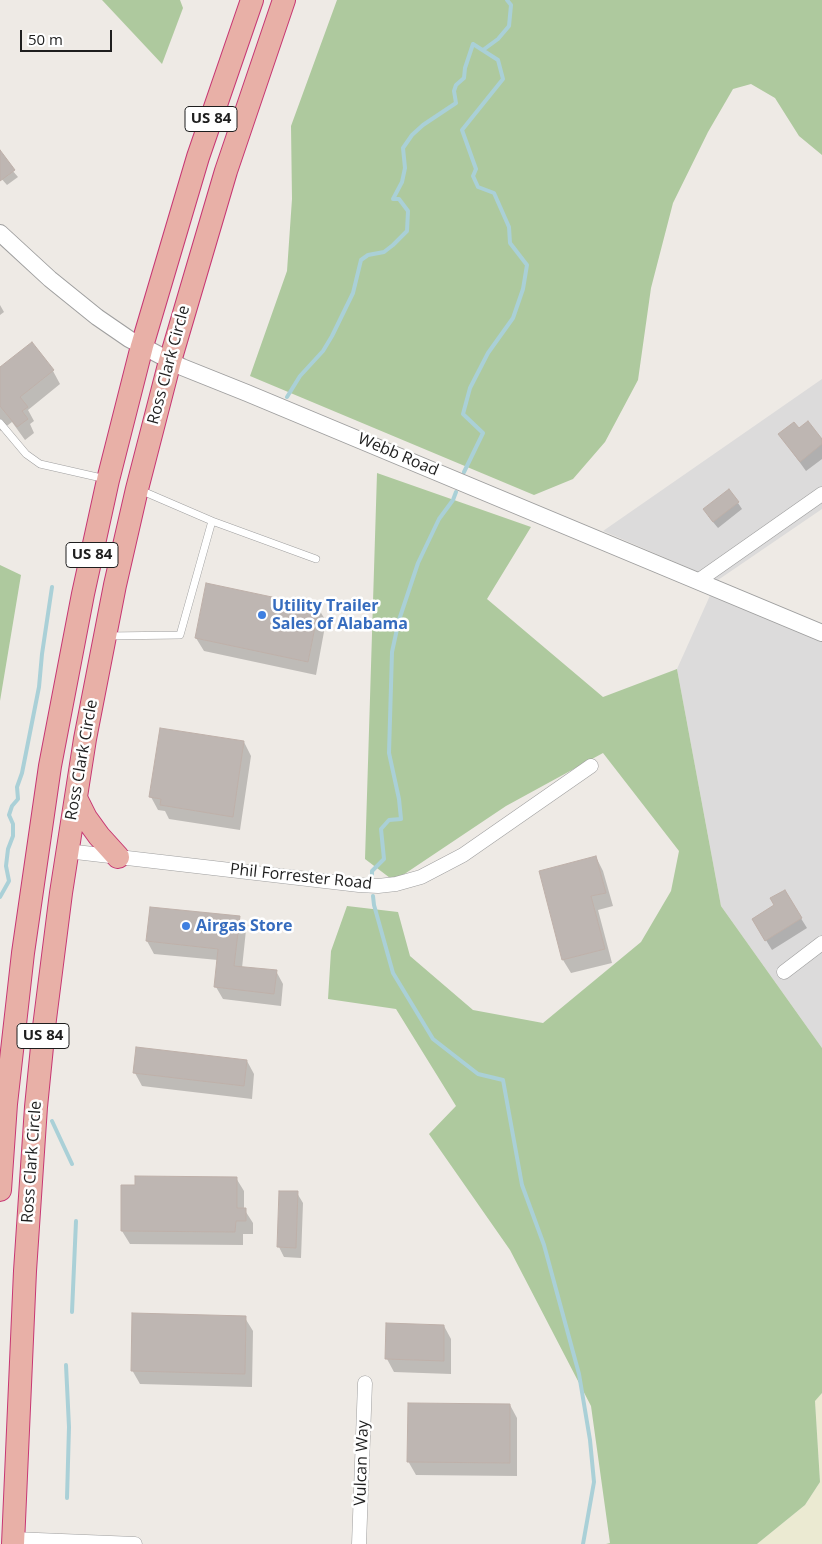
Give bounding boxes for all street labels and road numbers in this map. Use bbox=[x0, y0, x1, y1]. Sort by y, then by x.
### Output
road number: US 84 bbox=[185, 106, 237, 132]
street label: Ross Clark Circle bbox=[144, 303, 194, 427]
street label: Webb Road bbox=[355, 429, 441, 481]
road number: US 84 bbox=[66, 542, 118, 568]
street label: Ross Clark Circle bbox=[62, 698, 102, 822]
street label: Phil Forrester Road bbox=[229, 860, 373, 894]
road number: US 84 bbox=[17, 1024, 69, 1048]
street label: Ross Clark Circle bbox=[18, 1100, 46, 1224]
street label: Vulcan Way bbox=[351, 1420, 373, 1506]

